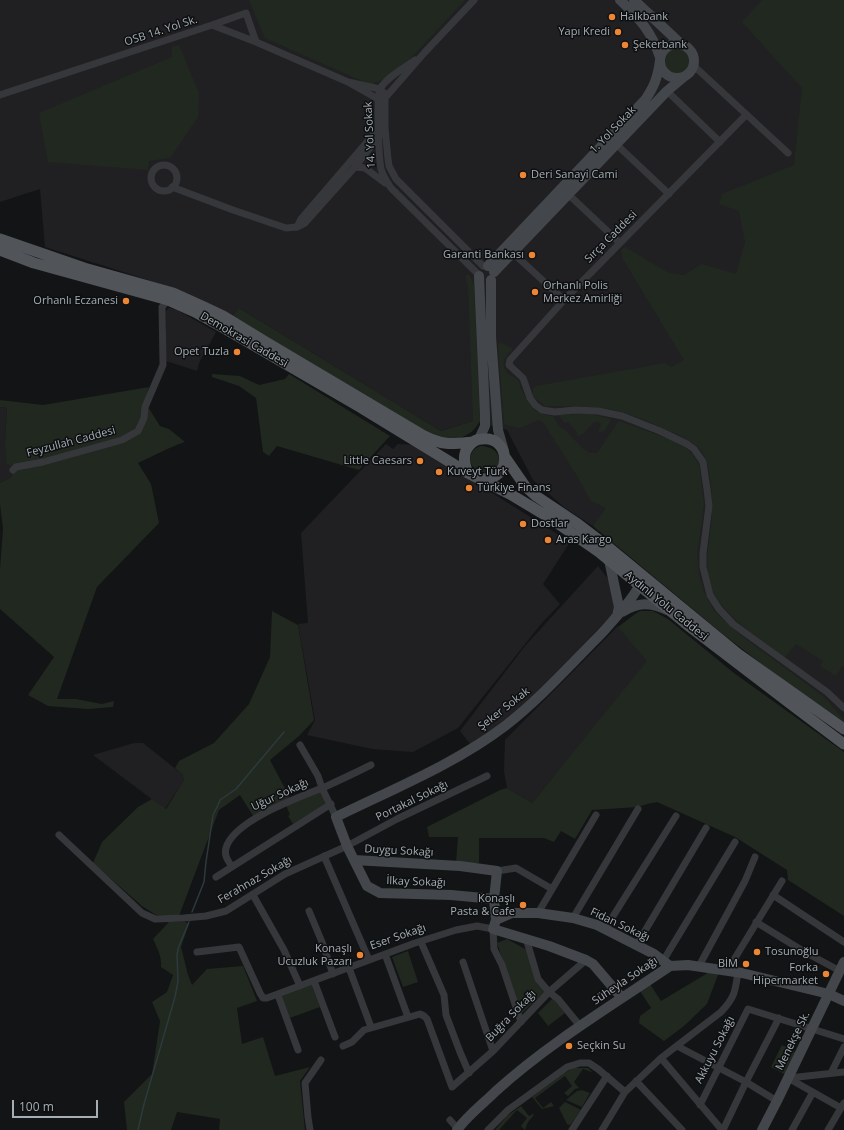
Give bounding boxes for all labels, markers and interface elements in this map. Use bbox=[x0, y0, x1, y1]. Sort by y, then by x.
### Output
place label: Halkbank bbox=[620, 10, 668, 24]
marker: Halkbank bbox=[607, 12, 617, 22]
street label: OSB 14. Yol Sk. bbox=[123, 13, 199, 49]
place label: Yapı Kredi bbox=[558, 25, 610, 39]
marker: Yapı Kredi bbox=[613, 27, 623, 37]
place label: Şekerbank bbox=[633, 38, 687, 52]
marker: Şekerbank bbox=[620, 40, 630, 50]
street label: 14. Yol Sokak bbox=[362, 101, 378, 169]
street label: 1. Yol Sokak bbox=[587, 104, 639, 156]
place label: Deri Sanayi Cami bbox=[531, 168, 617, 182]
marker: Deri Sanayi Cami bbox=[518, 170, 528, 180]
street label: Sırça Caddesi bbox=[582, 208, 640, 266]
place label: Garanti Bankası bbox=[443, 248, 524, 262]
marker: Garanti Bankası bbox=[527, 250, 537, 260]
place label: Orhanlı Polis Merkez Amirliği bbox=[543, 279, 622, 305]
marker: Orhanlı Polis Merkez Amirliği bbox=[530, 287, 540, 297]
place label: Orhanlı Eczanesi bbox=[33, 294, 118, 308]
marker: Orhanlı Eczanesi bbox=[121, 296, 131, 306]
street label: Demokrasi Caddesi bbox=[198, 310, 290, 370]
place label: Opet Tuzla bbox=[174, 345, 229, 359]
marker: Opet Tuzla bbox=[232, 347, 242, 357]
street label: Feyzullah Caddesi bbox=[25, 424, 117, 460]
place label: Little Caesars bbox=[344, 454, 412, 468]
marker: Little Caesars bbox=[415, 456, 425, 466]
place label: Kuveyt Türk bbox=[447, 465, 508, 479]
marker: Kuveyt Türk bbox=[434, 467, 444, 477]
place label: Türkiye Finans bbox=[477, 481, 551, 495]
marker: Türkiye Finans bbox=[464, 483, 474, 493]
place label: Dostlar bbox=[531, 517, 568, 531]
marker: Dostlar bbox=[518, 519, 528, 529]
place label: Aras Kargo bbox=[556, 533, 612, 547]
marker: Aras Kargo bbox=[543, 535, 553, 545]
street label: Aydınlı Yolu Caddesi bbox=[622, 568, 710, 644]
street label: Şeker Sokak bbox=[476, 685, 532, 733]
street label: Uğur Sokağı bbox=[249, 776, 311, 814]
street label: Portakal Sokağı bbox=[374, 778, 450, 824]
street label: Duygu Sokağı bbox=[364, 843, 434, 859]
street label: Ferahnaz Sokağı bbox=[216, 853, 294, 907]
street label: İlkay Sokağı bbox=[386, 874, 446, 890]
place label: Konaşlı Pasta & Cafe bbox=[450, 892, 515, 918]
marker: Konaşlı Pasta & Cafe bbox=[518, 900, 528, 910]
street label: Fidan Sokağı bbox=[588, 905, 652, 945]
street label: Eser Sokağı bbox=[368, 921, 428, 953]
place label: Konaşlı Ucuzluk Pazarı bbox=[277, 942, 352, 968]
place label: Tosunoğlu bbox=[765, 945, 819, 959]
marker: Tosunoğlu bbox=[752, 947, 762, 957]
marker: Konaşlı Ucuzluk Pazarı bbox=[355, 950, 365, 960]
street label: Süheyla Sokağı bbox=[590, 954, 660, 1008]
place label: BİM bbox=[718, 957, 738, 971]
marker: BİM bbox=[741, 959, 751, 969]
place label: Forka Hipermarket bbox=[753, 961, 818, 987]
marker: Forka Hipermarket bbox=[821, 969, 831, 979]
street label: Buğra Sokağı bbox=[483, 987, 539, 1045]
street label: Menekşe Sk. bbox=[773, 1009, 813, 1073]
street label: Akkuyu Sokağı bbox=[692, 1014, 738, 1086]
place label: Seçkin Su bbox=[577, 1039, 625, 1053]
marker: Seçkin Su bbox=[564, 1041, 574, 1051]
scale bar bbox=[14, 1092, 100, 1118]
text: 100 m bbox=[19, 1098, 54, 1115]

